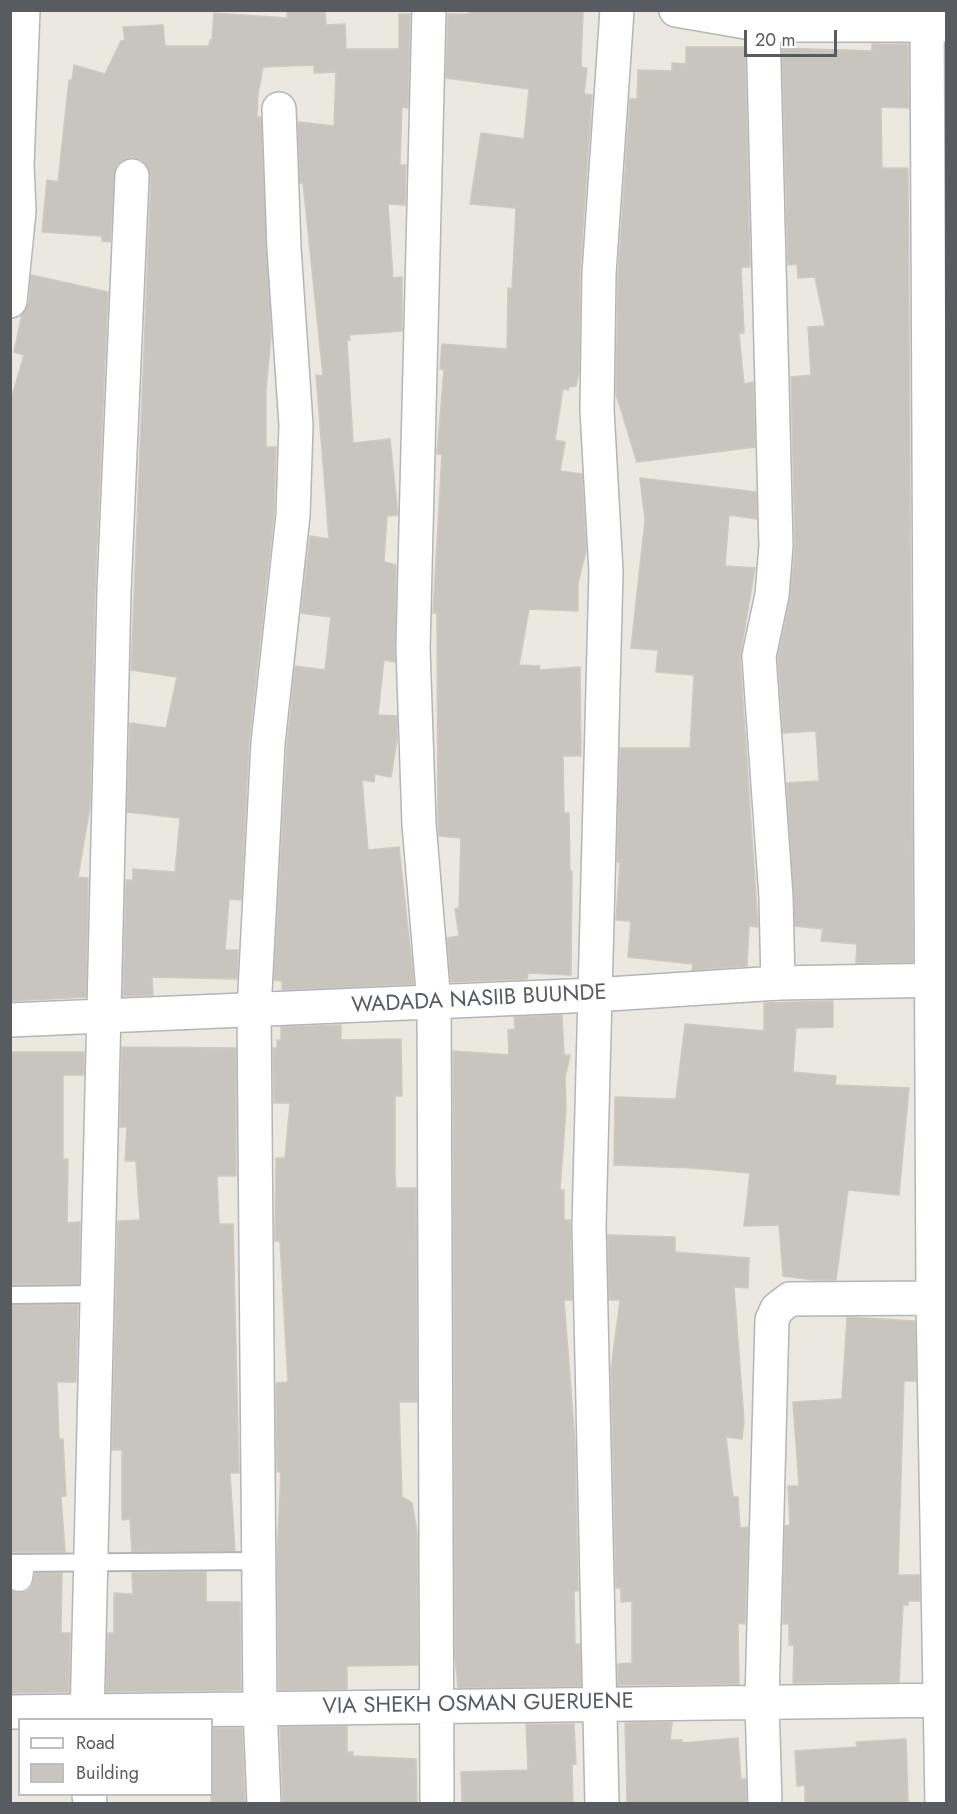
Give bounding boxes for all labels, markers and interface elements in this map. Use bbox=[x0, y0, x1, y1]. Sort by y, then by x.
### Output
scale bar bbox=[747, 18, 840, 56]
text: 20 m bbox=[755, 27, 795, 53]
street label: WADADA NASIIB BUUNDE bbox=[351, 980, 607, 1020]
street label: VIA SHEKH OSMAN GUERUENE bbox=[322, 1689, 634, 1721]
legend bbox=[18, 1718, 213, 1796]
text: Road bbox=[76, 1730, 115, 1756]
text: Building bbox=[76, 1760, 139, 1786]

